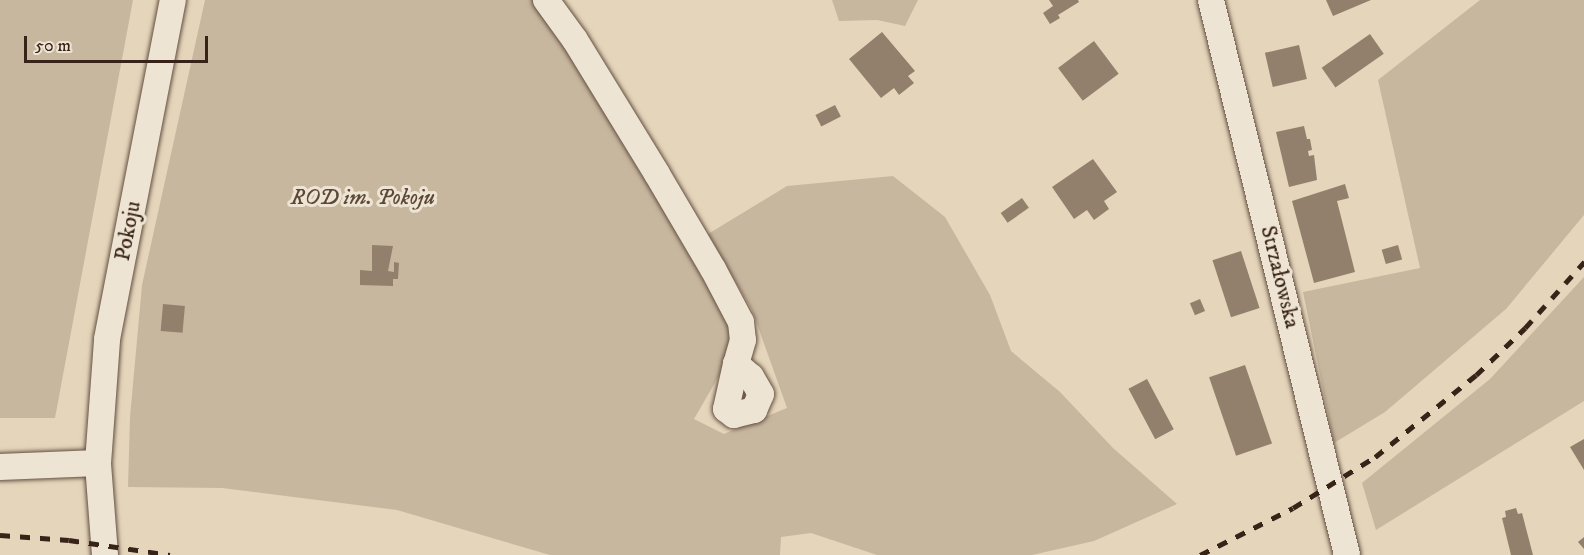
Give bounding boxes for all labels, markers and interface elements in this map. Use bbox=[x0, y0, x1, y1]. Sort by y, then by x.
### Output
scale bar bbox=[27, 24, 212, 62]
text: 50 m bbox=[35, 35, 71, 57]
park label: ROD im. Pokoju bbox=[291, 185, 435, 211]
street label: Pokoju bbox=[109, 199, 147, 263]
street label: Strzałowska bbox=[1255, 223, 1305, 331]

